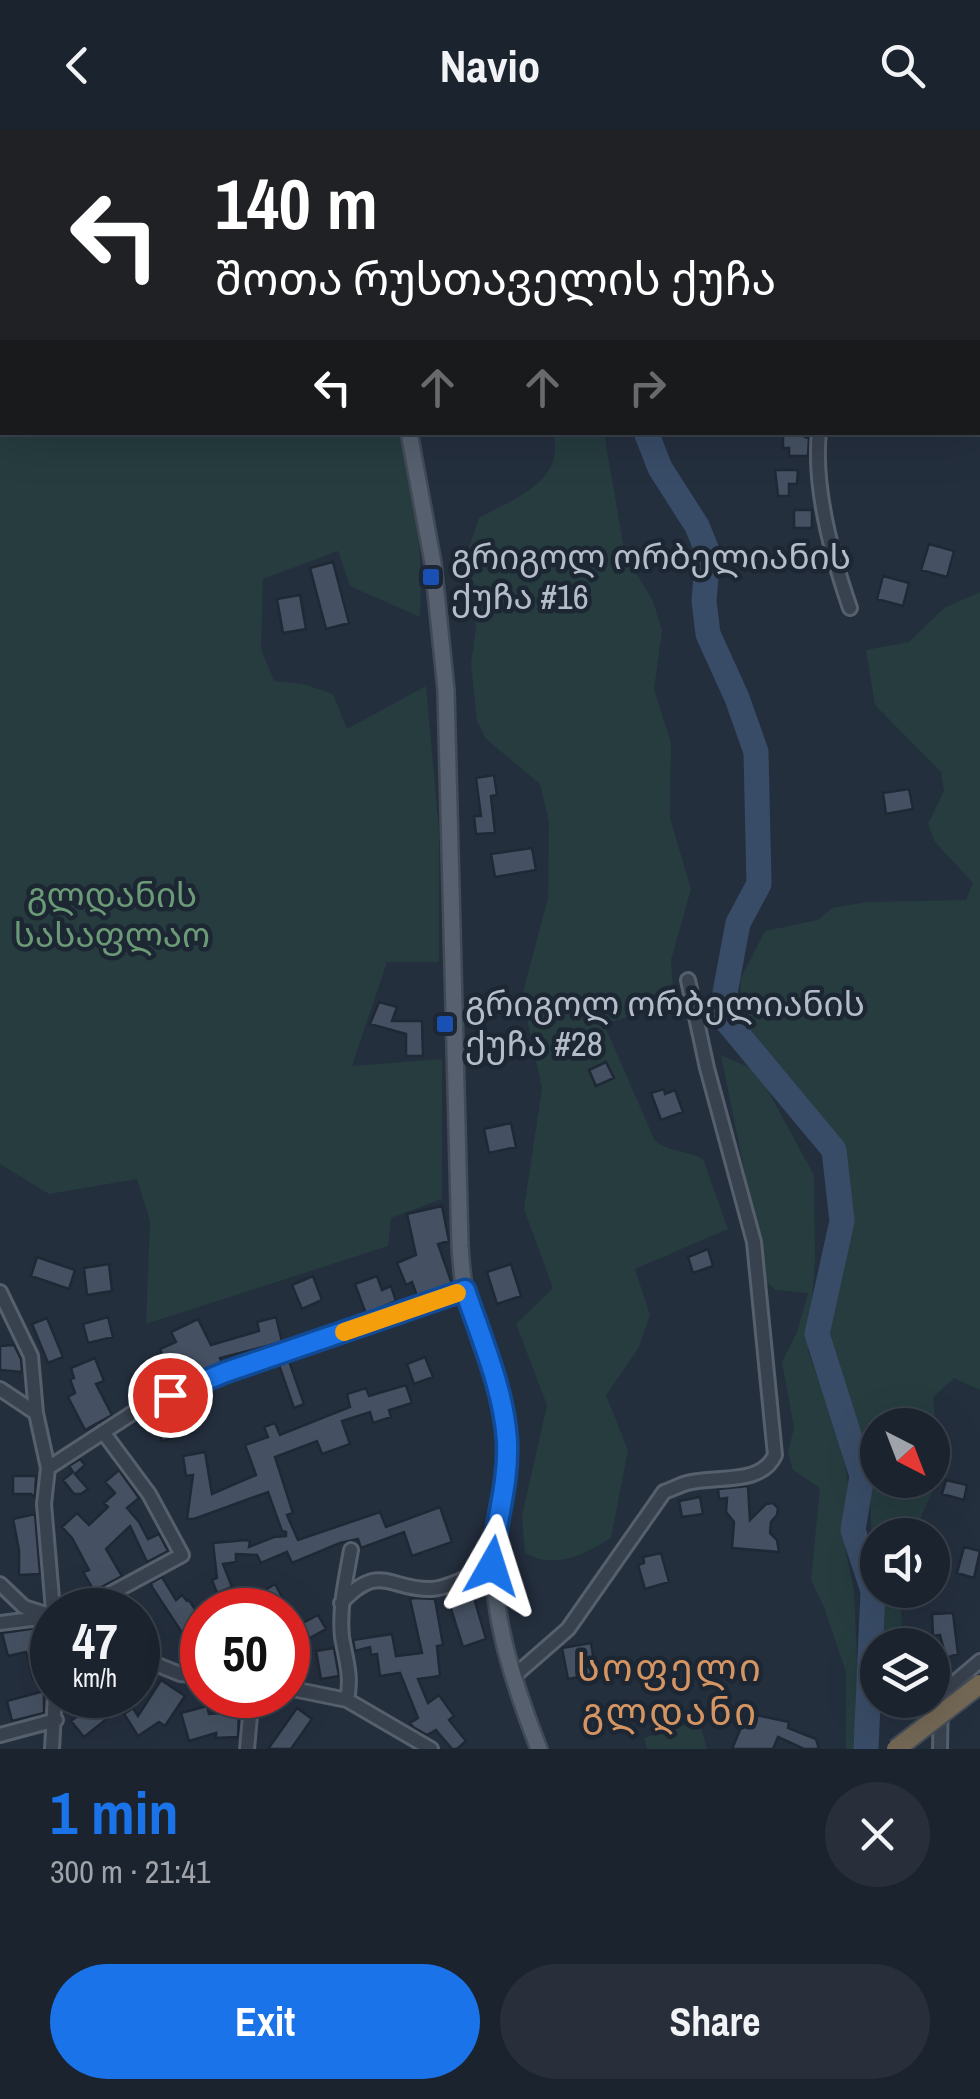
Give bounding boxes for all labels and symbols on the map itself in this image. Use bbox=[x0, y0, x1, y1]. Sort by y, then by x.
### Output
place label: გრიგოლ ორბელიანის ქუჩა #16 bbox=[451, 533, 851, 620]
marker: გრიგოლ ორბელიანის ქუჩა #16 bbox=[420, 566, 442, 588]
park label: გლდანის სასაფლაო bbox=[14, 871, 210, 958]
place label: გრიგოლ ორბელიანის ქუჩა #28 bbox=[465, 980, 865, 1067]
marker: გრიგოლ ორბელიანის ქუჩა #28 bbox=[434, 1013, 456, 1035]
pin bbox=[128, 1353, 213, 1438]
north arrow bbox=[860, 1408, 950, 1498]
position arrow bbox=[440, 1514, 544, 1618]
speed limit sign: 50 bbox=[180, 1588, 310, 1718]
district label: სოფელი გლდანი bbox=[577, 1642, 763, 1737]

